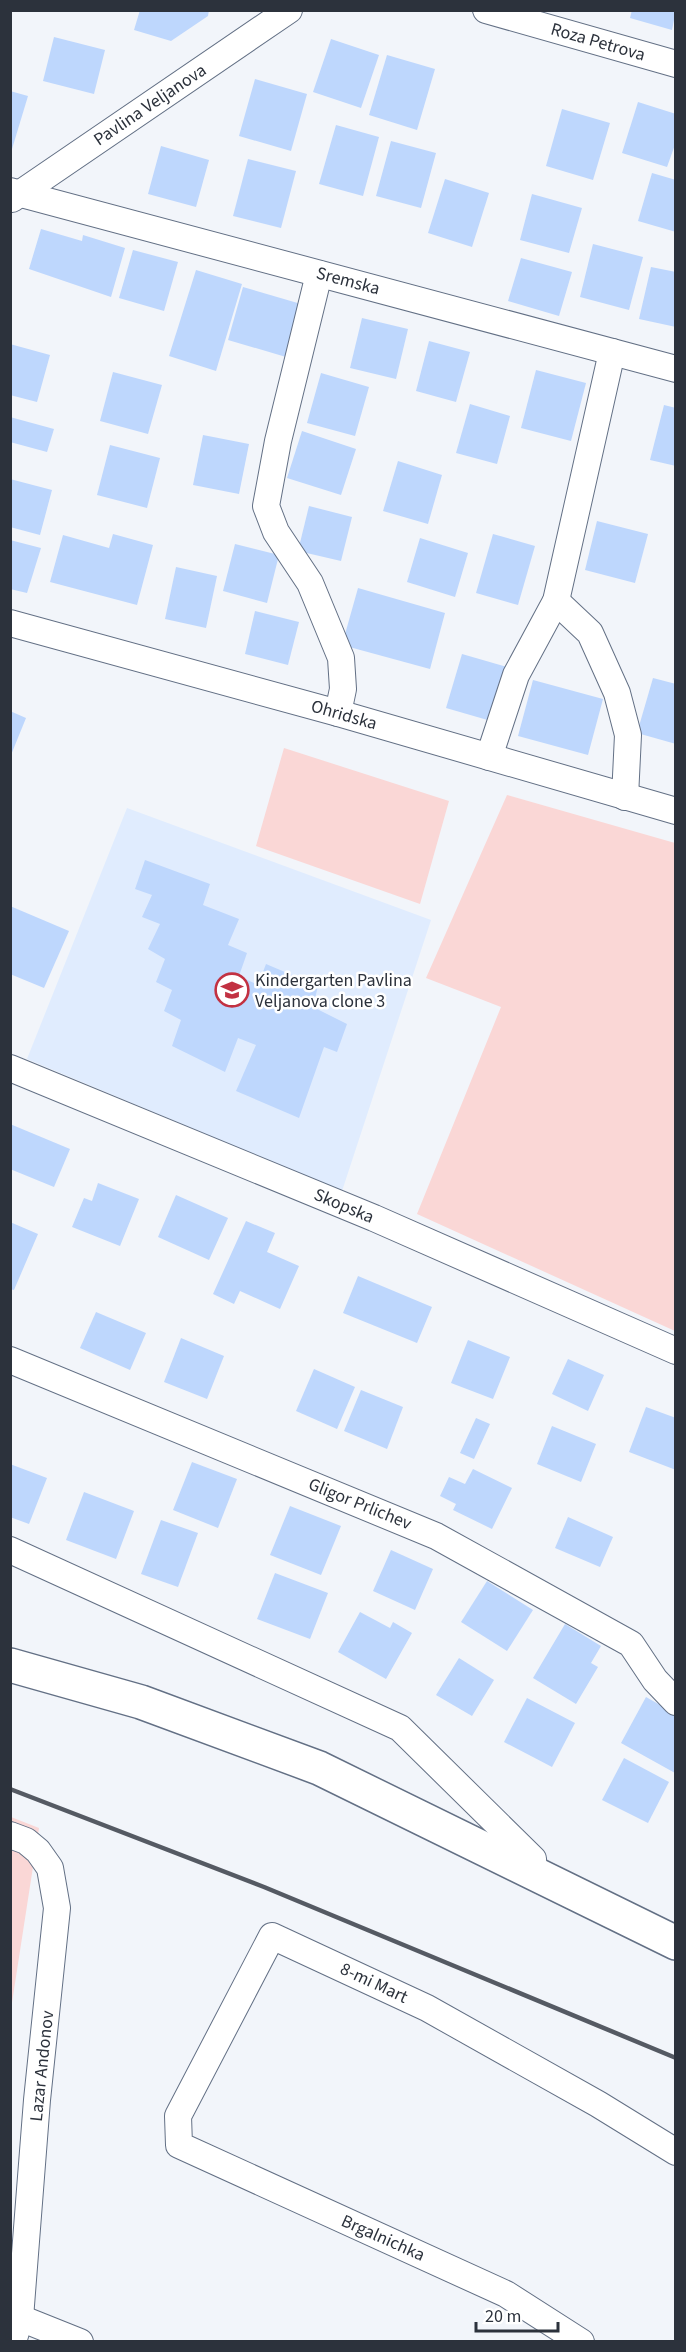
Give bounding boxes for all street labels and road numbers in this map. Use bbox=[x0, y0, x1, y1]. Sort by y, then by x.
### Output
street label: Roza Petrova bbox=[548, 17, 648, 67]
street label: Pavlina Veljanova bbox=[89, 58, 211, 152]
street label: Sremska bbox=[313, 261, 383, 301]
street label: Ohridska bbox=[308, 694, 380, 736]
street label: Skopska bbox=[310, 1182, 378, 1230]
street label: Gligor Prlichev bbox=[305, 1472, 416, 1536]
street label: 8-mi Mart bbox=[336, 1956, 412, 2010]
street label: Lazar Andonov bbox=[24, 2009, 60, 2123]
street label: Brgalnichka bbox=[337, 2208, 429, 2268]

